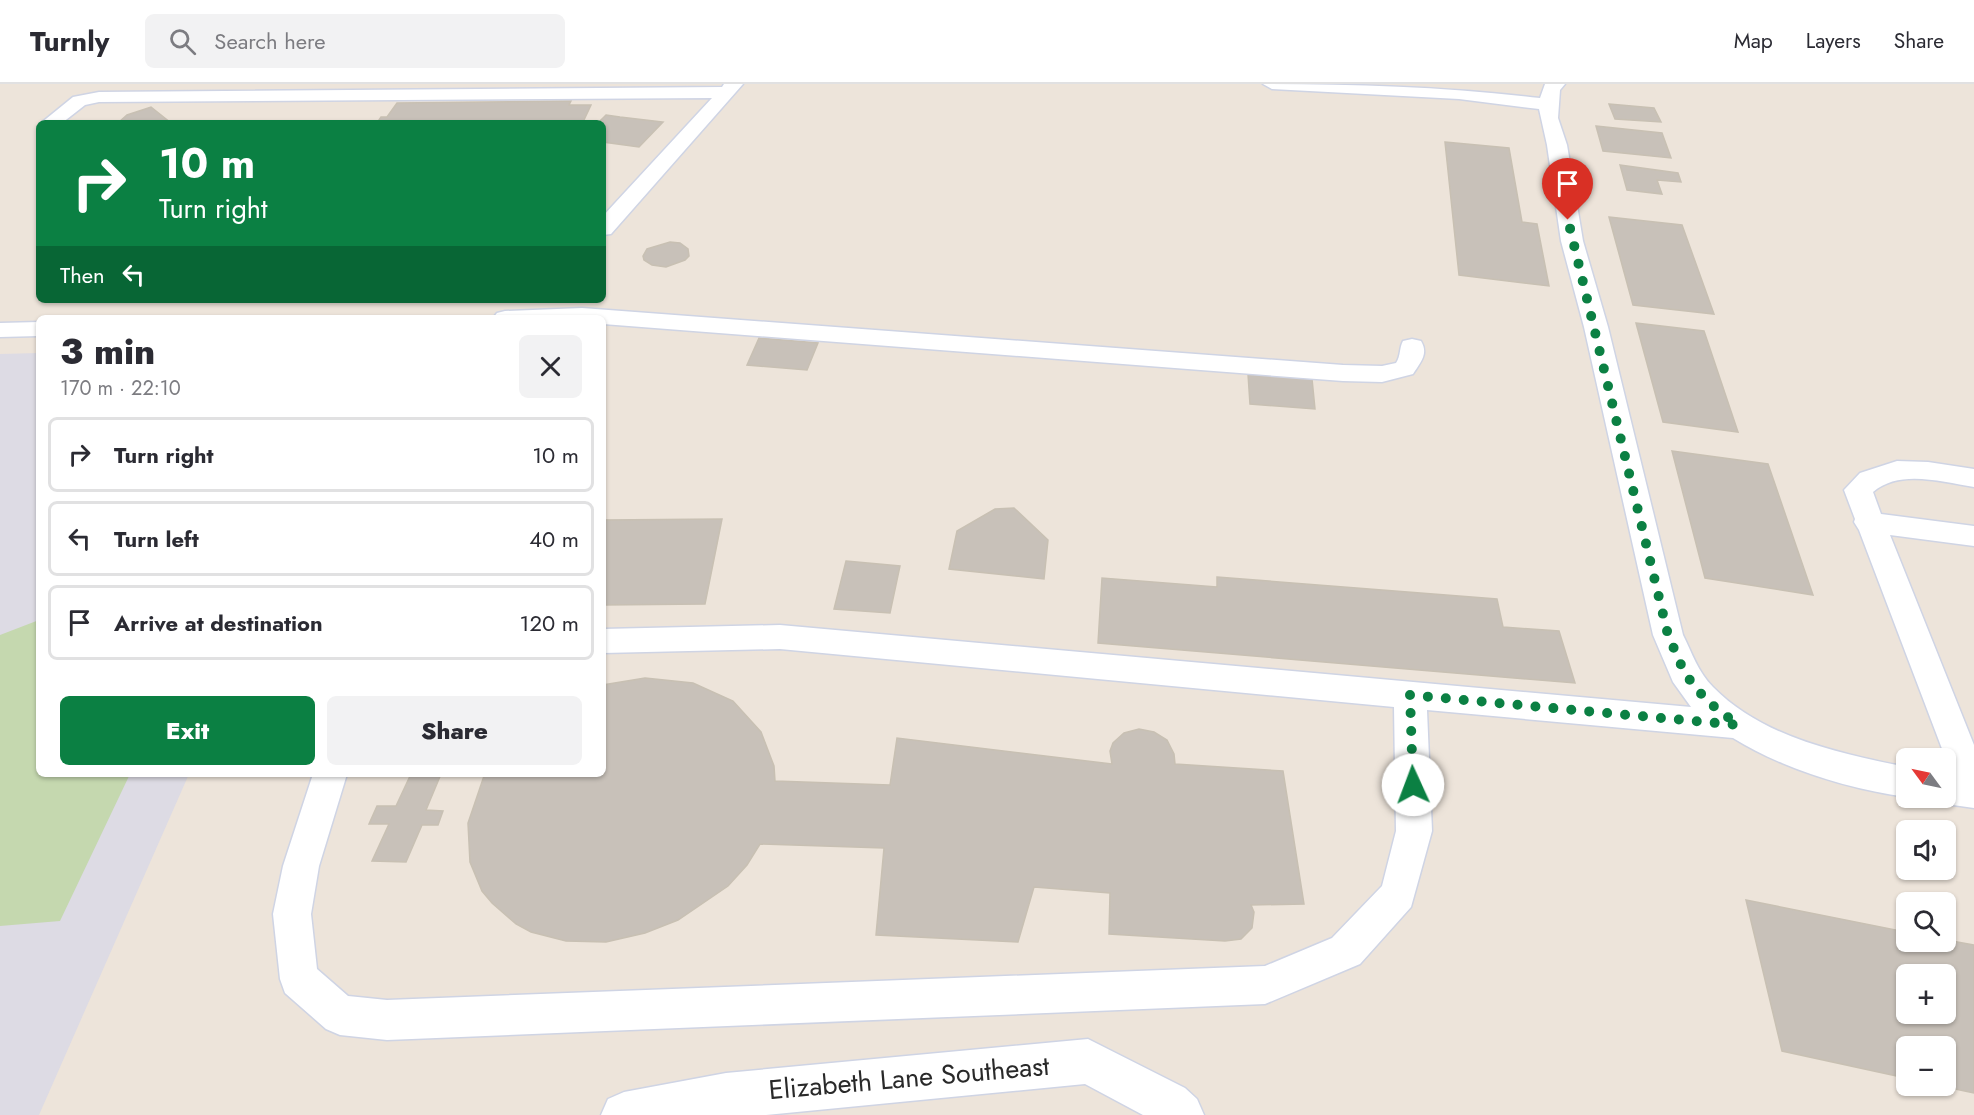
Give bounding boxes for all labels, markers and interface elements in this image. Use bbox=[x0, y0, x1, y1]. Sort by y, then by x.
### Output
search box bbox=[145, 14, 565, 68]
text: Turnly bbox=[30, 21, 109, 62]
icon: search bbox=[166, 25, 199, 58]
text: Search here bbox=[214, 25, 326, 57]
text: Map bbox=[1734, 26, 1773, 56]
text: Layers bbox=[1806, 26, 1861, 56]
text: Share bbox=[1894, 26, 1944, 56]
text: 10 m bbox=[159, 133, 255, 194]
icon: right bbox=[60, 144, 138, 222]
pin bbox=[1542, 158, 1593, 220]
icon: arrive bbox=[1551, 167, 1584, 200]
text: Turn right bbox=[159, 189, 267, 228]
icon: left bbox=[117, 258, 150, 291]
text: Then bbox=[60, 259, 105, 291]
text: 3 min bbox=[60, 325, 155, 377]
button: close bbox=[519, 335, 582, 398]
text: 170 m · 22:10 bbox=[60, 374, 181, 403]
icon: right bbox=[63, 438, 96, 471]
text: Turn right bbox=[114, 439, 214, 471]
text: 10 m bbox=[532, 439, 579, 471]
icon: left bbox=[63, 522, 96, 555]
text: Turn left bbox=[114, 523, 199, 555]
text: 40 m bbox=[529, 523, 579, 555]
icon: arrive bbox=[63, 606, 96, 639]
text: Arrive at destination bbox=[114, 607, 323, 639]
text: 120 m bbox=[520, 607, 579, 639]
button: Exit bbox=[60, 696, 315, 765]
button: Share bbox=[327, 696, 582, 765]
north arrow bbox=[1896, 748, 1956, 808]
map controls bbox=[1896, 748, 1956, 1096]
position arrow bbox=[1381, 753, 1445, 817]
button: sound bbox=[1896, 820, 1956, 880]
button: search bbox=[1896, 892, 1956, 952]
button: + bbox=[1896, 964, 1956, 1024]
button: − bbox=[1896, 1036, 1956, 1096]
street label: Elizabeth Lane Southeast bbox=[767, 1046, 1051, 1109]

